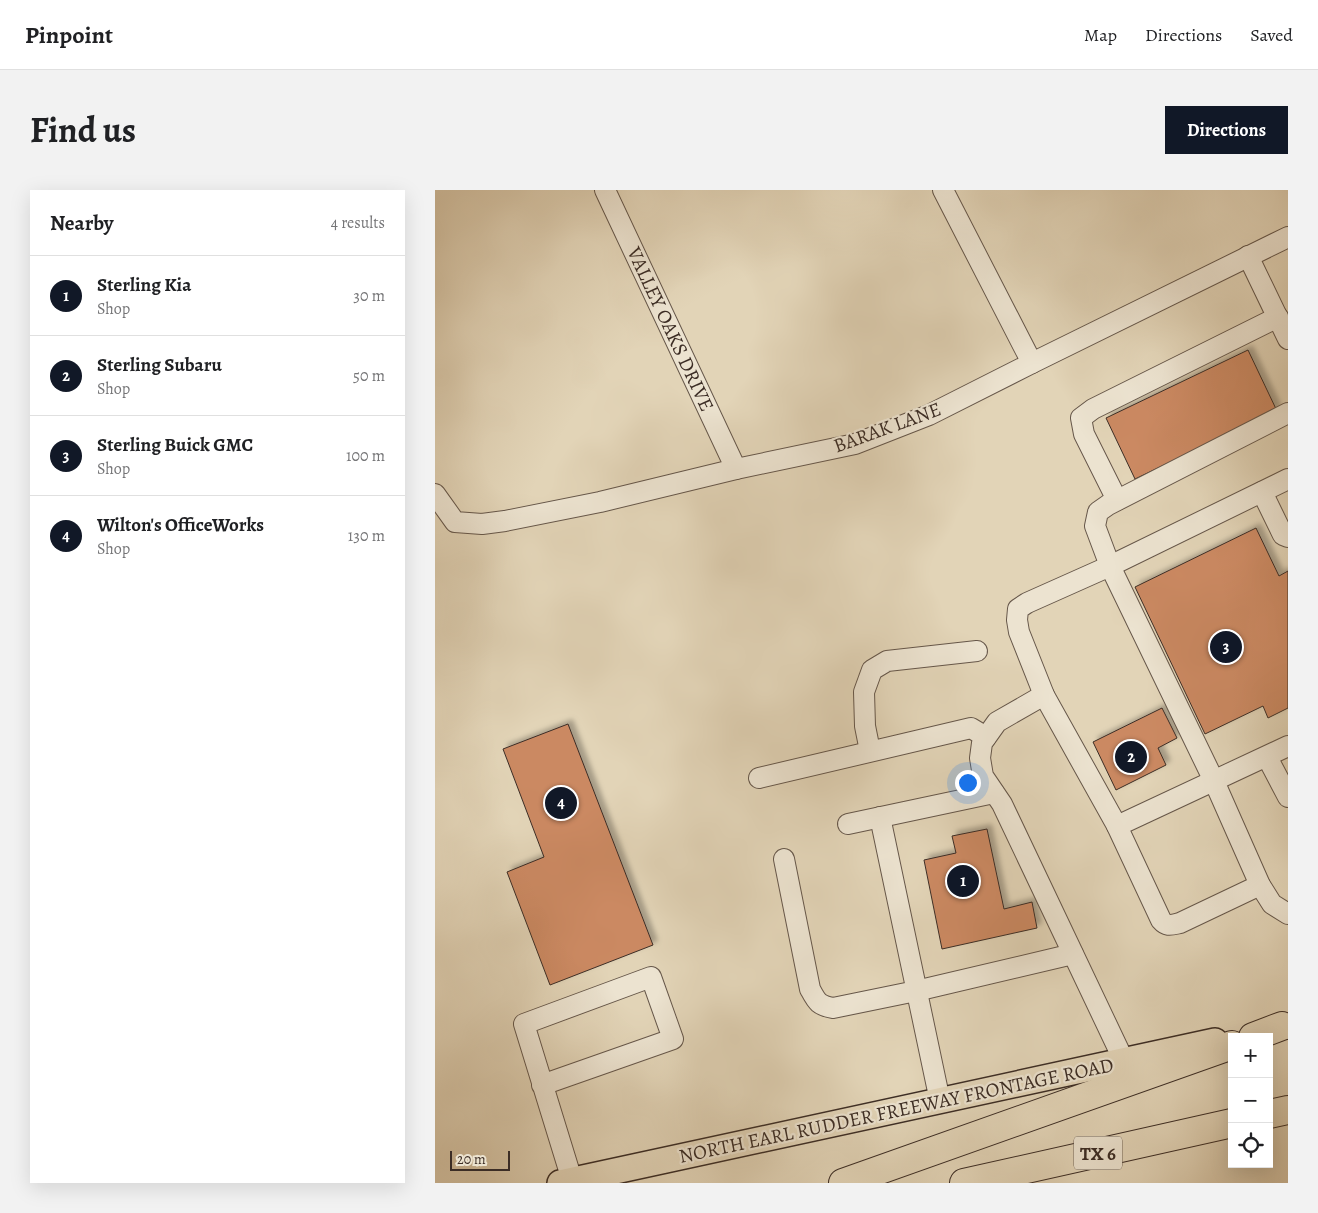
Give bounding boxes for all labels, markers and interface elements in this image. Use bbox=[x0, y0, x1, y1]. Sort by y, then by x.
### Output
text: Pinpoint bbox=[25, 19, 113, 51]
text: Map bbox=[1084, 23, 1117, 47]
text: Directions bbox=[1145, 23, 1222, 47]
text: Saved bbox=[1250, 23, 1293, 47]
text: Find us bbox=[30, 106, 136, 154]
button: Directions bbox=[1165, 106, 1288, 154]
text: Nearby bbox=[50, 209, 113, 237]
text: 4 results bbox=[331, 212, 385, 234]
street label: VALLEY OAKS DRIVE bbox=[620, 242, 720, 416]
text: Sterling Kia bbox=[97, 272, 191, 298]
text: 1 bbox=[63, 285, 69, 307]
text: 30 m bbox=[353, 285, 385, 307]
text: Shop bbox=[97, 298, 130, 320]
text: Sterling Subaru bbox=[97, 352, 222, 378]
text: 2 bbox=[62, 365, 70, 387]
text: 50 m bbox=[353, 365, 385, 387]
text: Shop bbox=[97, 378, 130, 400]
street label: BARAK LANE bbox=[830, 396, 945, 459]
text: Sterling Buick GMC bbox=[97, 432, 253, 458]
text: 3 bbox=[63, 445, 69, 467]
text: 100 m bbox=[346, 445, 385, 467]
text: Shop bbox=[97, 458, 130, 480]
text: Wilton's OfficeWorks bbox=[97, 512, 264, 538]
text: 4 bbox=[62, 525, 70, 547]
text: 130 m bbox=[348, 525, 385, 547]
text: Shop bbox=[97, 538, 130, 560]
pin: 3 bbox=[1210, 628, 1242, 666]
pin: 2 bbox=[1115, 738, 1147, 776]
your location bbox=[955, 770, 981, 796]
pin: 4 bbox=[545, 784, 577, 822]
pin: 1 bbox=[947, 862, 979, 900]
map controls bbox=[1228, 1033, 1273, 1168]
button: + bbox=[1228, 1033, 1273, 1078]
street label: NORTH EARL RUDDER FREEWAY FRONTAGE ROAD bbox=[676, 1051, 1116, 1170]
button: − bbox=[1228, 1078, 1273, 1123]
button: locate bbox=[1228, 1123, 1273, 1168]
road number: TX 6 bbox=[1074, 1136, 1122, 1170]
scale bar bbox=[450, 1148, 510, 1171]
text: 20 m bbox=[457, 1150, 486, 1169]

